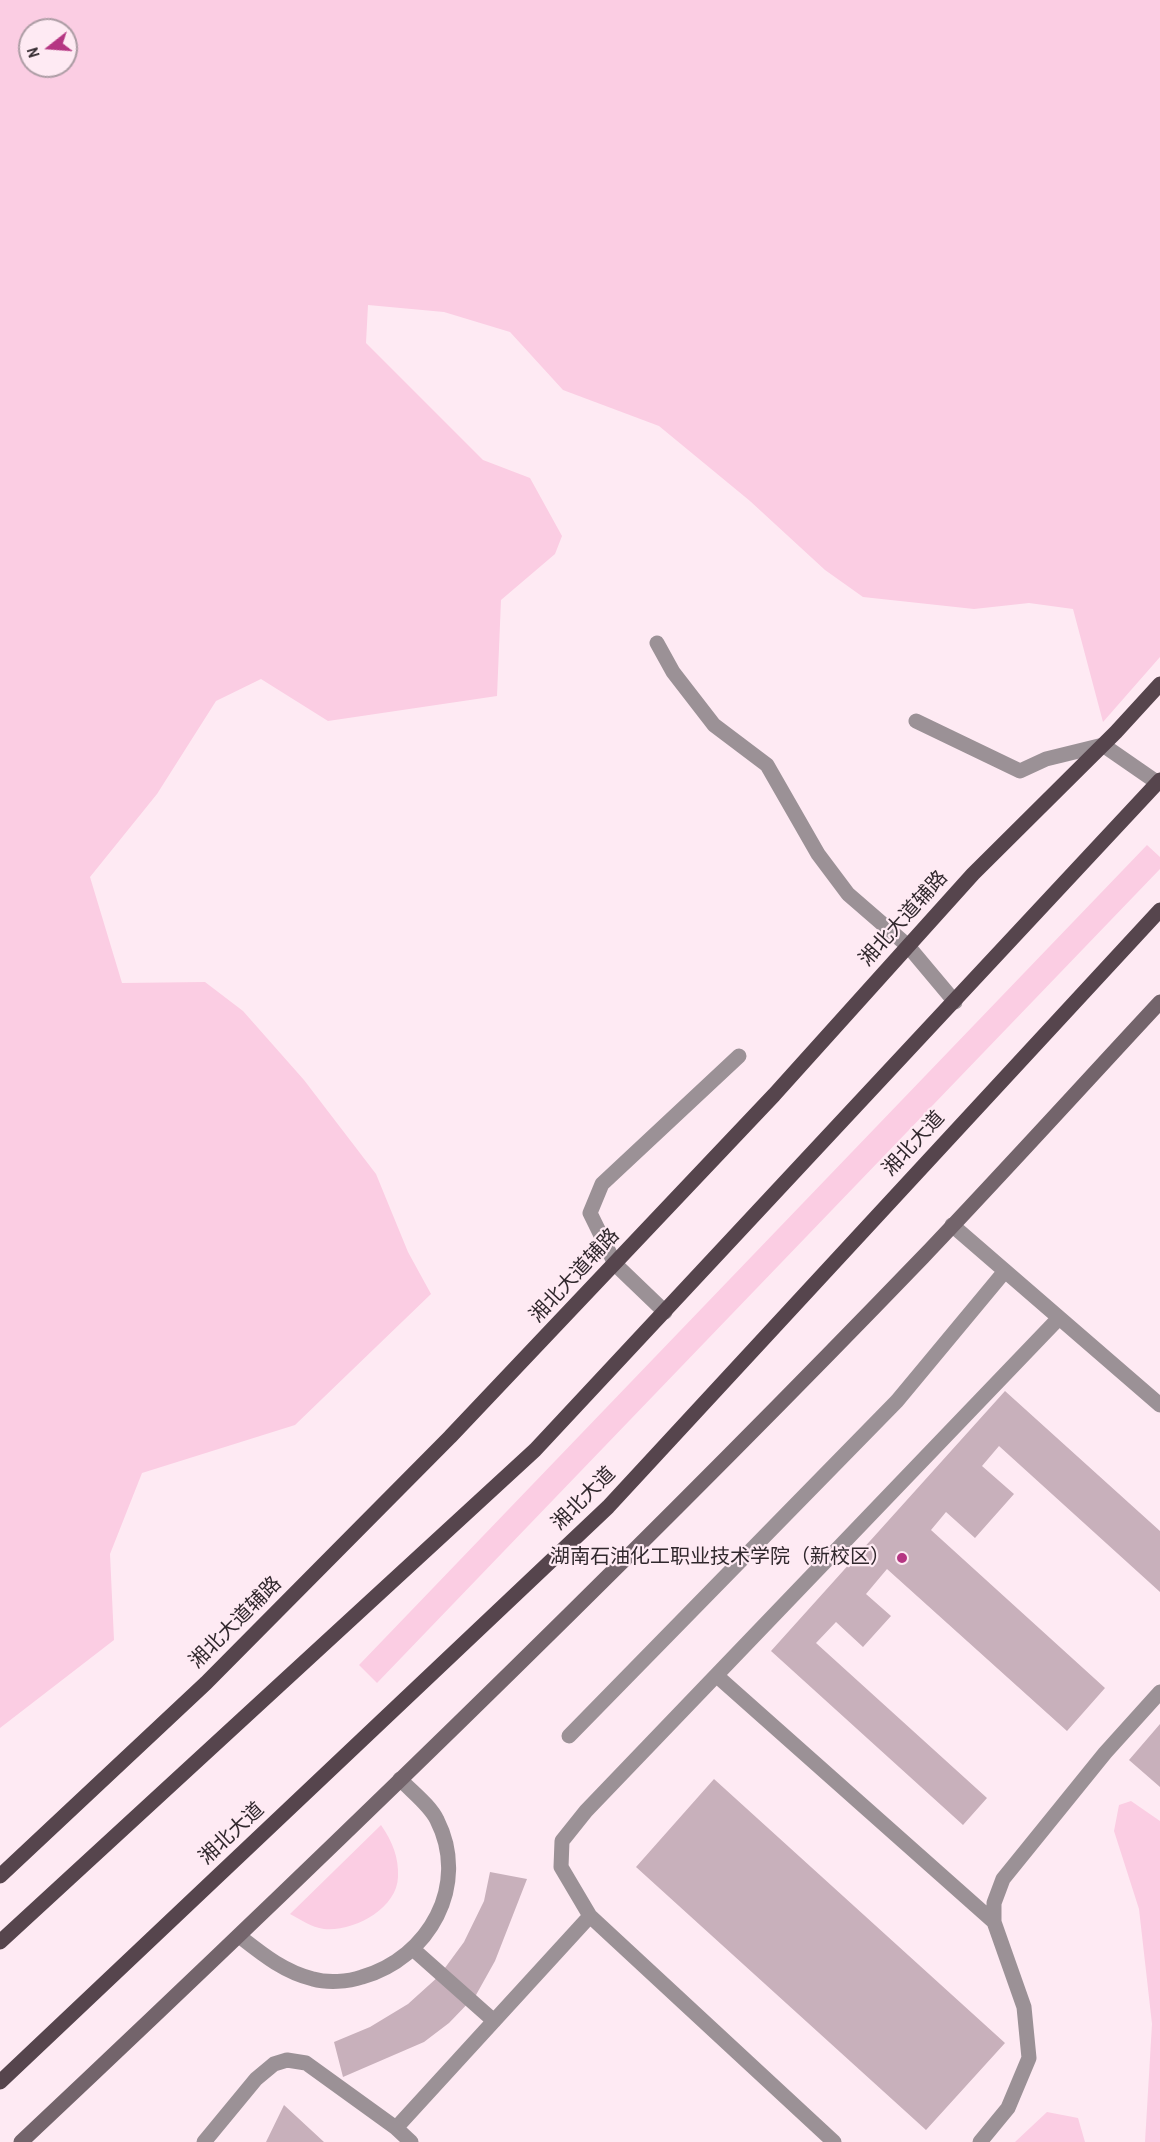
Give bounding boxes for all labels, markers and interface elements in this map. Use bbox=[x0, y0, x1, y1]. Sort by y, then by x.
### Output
north arrow bbox=[18, 18, 78, 78]
text: N bbox=[21, 45, 45, 60]
street label: 湘北大道辅路 bbox=[855, 866, 953, 972]
street label: 湘北大道 bbox=[878, 1107, 950, 1181]
street label: 湘北大道辅路 bbox=[525, 1224, 625, 1328]
street label: 湘北大道 bbox=[547, 1462, 621, 1536]
place label: 湖南石油化工职业技术学院（新校区） bbox=[550, 1546, 890, 1570]
marker: 湖南石油化工职业技术学院（新校区） bbox=[895, 1551, 909, 1565]
street label: 湘北大道辅路 bbox=[185, 1572, 287, 1674]
street label: 湘北大道 bbox=[195, 1798, 269, 1870]

